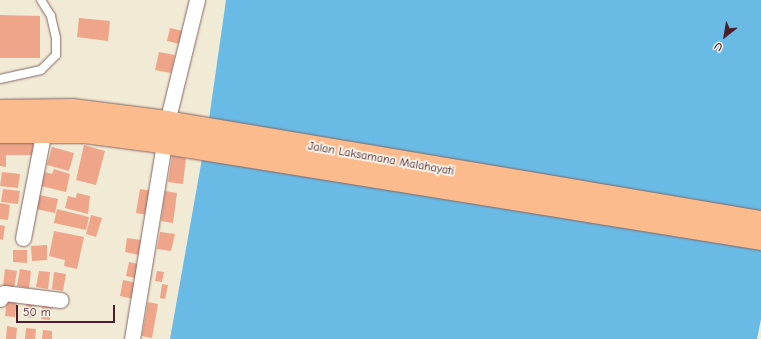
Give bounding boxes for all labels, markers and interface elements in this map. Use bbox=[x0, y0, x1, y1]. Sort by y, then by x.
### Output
north arrow bbox=[705, 16, 745, 56]
text: U bbox=[712, 39, 725, 54]
street label: Jalan Laksamana Malahayati bbox=[307, 139, 455, 179]
scale bar bbox=[18, 297, 117, 323]
text: 50 m bbox=[23, 305, 51, 319]

